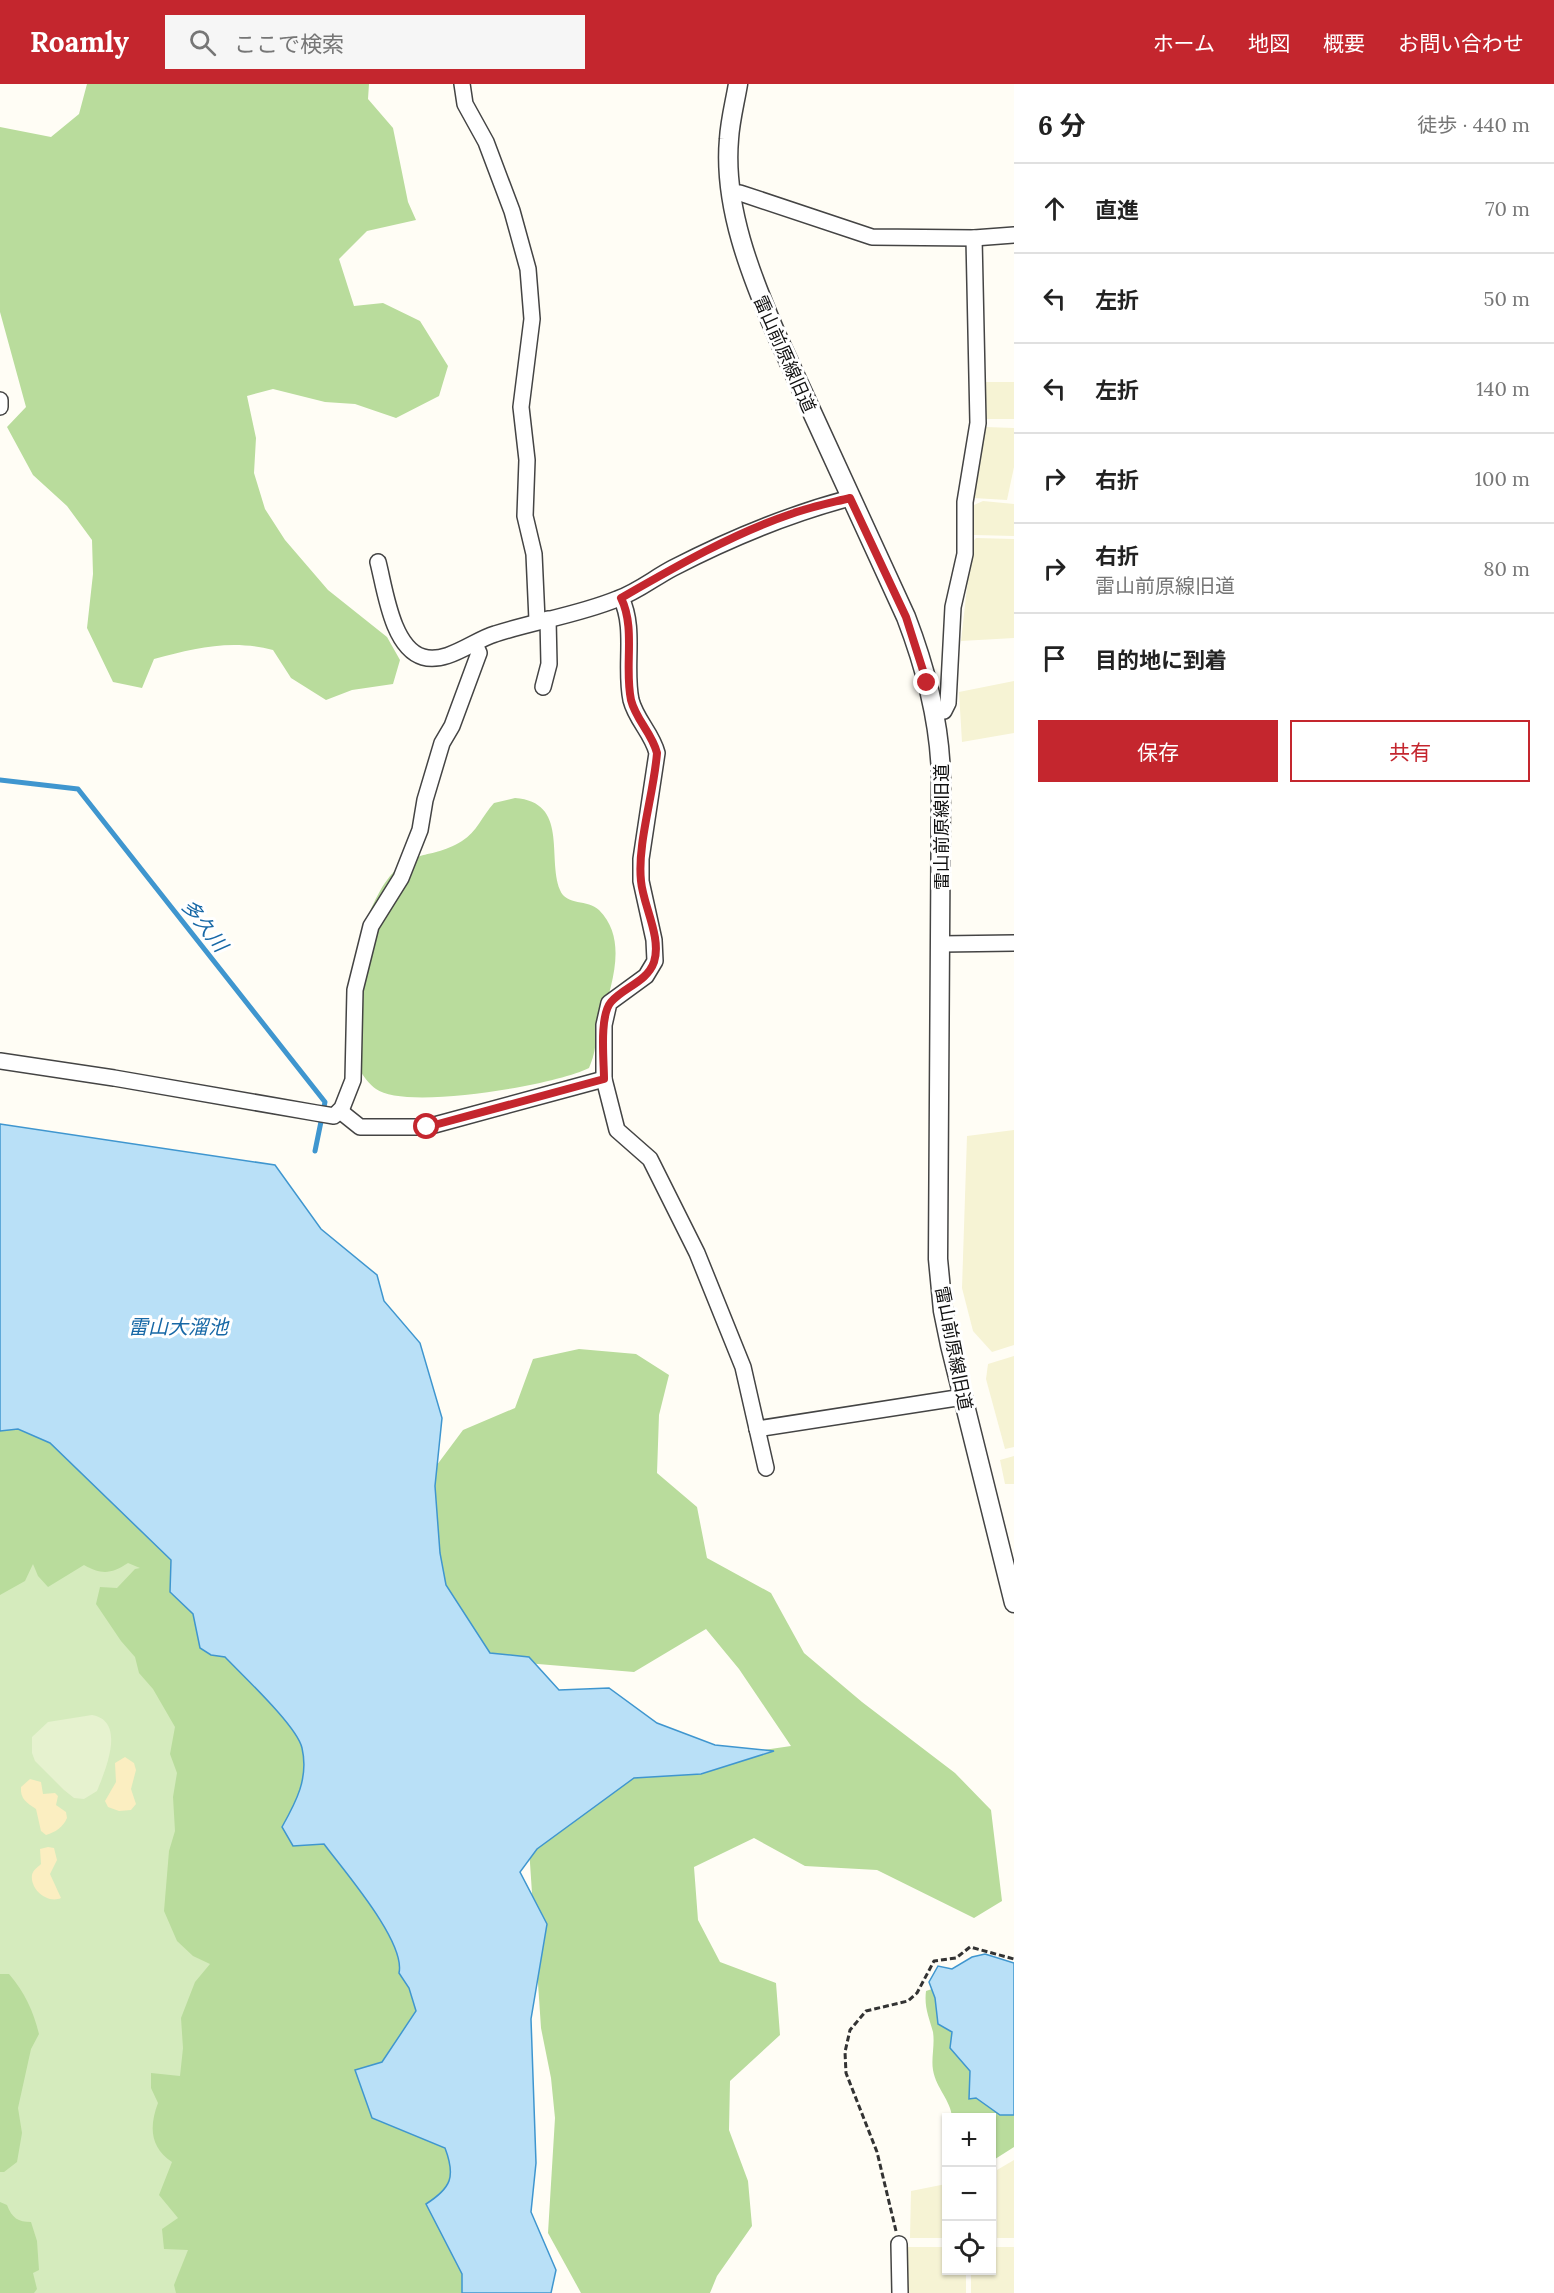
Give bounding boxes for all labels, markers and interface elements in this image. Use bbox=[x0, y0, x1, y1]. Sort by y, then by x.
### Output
search box bbox=[165, 15, 585, 69]
text: Roamly bbox=[30, 24, 129, 60]
icon: search bbox=[186, 26, 219, 59]
text: ここで検索 bbox=[234, 30, 344, 58]
text: ホーム bbox=[1153, 30, 1215, 57]
text: 地図 bbox=[1248, 30, 1290, 57]
text: 概要 bbox=[1323, 30, 1365, 57]
text: お問い合わせ bbox=[1398, 30, 1524, 57]
text: 6 分 bbox=[1038, 109, 1086, 142]
text: 徒歩 · 440 m bbox=[1417, 112, 1530, 137]
icon: ahead bbox=[1038, 192, 1071, 225]
text: 直進 bbox=[1095, 196, 1139, 224]
text: 70 m bbox=[1485, 196, 1530, 221]
icon: left bbox=[1038, 282, 1071, 315]
text: 左折 bbox=[1095, 286, 1139, 314]
text: 50 m bbox=[1484, 286, 1530, 311]
street label: 雷山前原線旧道 bbox=[749, 292, 821, 416]
icon: left bbox=[1038, 372, 1071, 405]
text: 左折 bbox=[1095, 376, 1139, 404]
text: 140 m bbox=[1476, 376, 1530, 401]
icon: right bbox=[1038, 462, 1071, 495]
text: 右折 bbox=[1095, 466, 1139, 494]
text: 100 m bbox=[1475, 466, 1530, 491]
text: 右折 bbox=[1095, 542, 1139, 570]
icon: right bbox=[1038, 552, 1071, 585]
text: 80 m bbox=[1483, 556, 1530, 581]
text: 雷山前原線旧道 bbox=[1095, 573, 1235, 598]
icon: arrive bbox=[1038, 642, 1071, 675]
text: 目的地に到着 bbox=[1095, 646, 1227, 674]
route end bbox=[913, 669, 939, 695]
button: 保存 bbox=[1038, 720, 1278, 782]
button: 共有 bbox=[1290, 720, 1530, 782]
street label: 雷山前原線旧道 bbox=[930, 764, 953, 890]
water label: 多久川 bbox=[177, 894, 235, 958]
route start bbox=[413, 1113, 439, 1139]
street label: 雷山前原線旧道 bbox=[931, 1284, 977, 1412]
water label: 雷山大溜池 bbox=[128, 1314, 230, 1339]
map controls bbox=[942, 2113, 996, 2275]
button: + bbox=[942, 2113, 996, 2167]
button: − bbox=[942, 2167, 996, 2221]
button: locate bbox=[942, 2221, 996, 2275]

